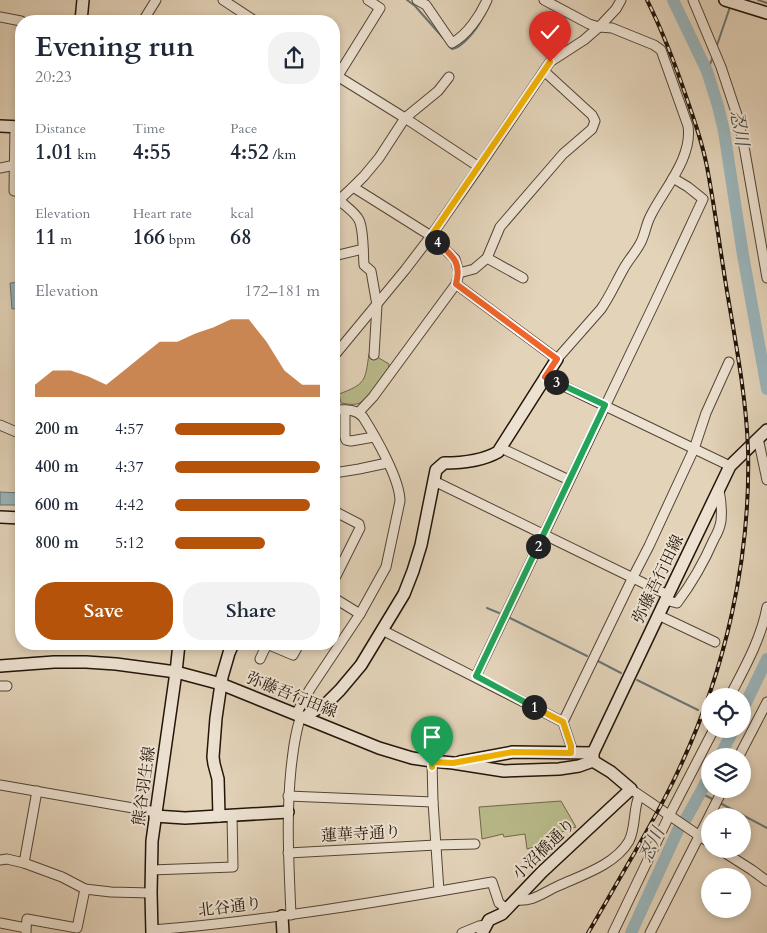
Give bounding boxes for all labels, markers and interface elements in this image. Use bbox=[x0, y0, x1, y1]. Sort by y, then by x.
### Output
pin bbox=[529, 11, 571, 62]
icon: check bbox=[536, 18, 564, 46]
text: Evening run bbox=[35, 28, 194, 66]
button: share bbox=[268, 32, 320, 84]
text: 20:23 bbox=[35, 66, 72, 88]
water label: 忍川 bbox=[724, 108, 755, 150]
text: Distance bbox=[35, 119, 86, 138]
text: Time bbox=[133, 119, 165, 138]
text: Pace bbox=[230, 119, 257, 138]
text: 1.01 bbox=[35, 138, 73, 167]
text: 4:55 bbox=[133, 138, 171, 167]
text: 4:52 bbox=[230, 138, 269, 167]
text: km bbox=[73, 145, 96, 164]
text: /km bbox=[269, 145, 296, 164]
text: Elevation bbox=[35, 204, 91, 223]
text: Heart rate bbox=[133, 204, 192, 223]
text: kcal bbox=[230, 204, 254, 223]
text: 11 bbox=[35, 223, 57, 252]
text: 166 bbox=[133, 223, 165, 252]
text: 68 bbox=[230, 223, 252, 252]
text: m bbox=[57, 230, 72, 249]
text: bpm bbox=[165, 230, 196, 249]
pin: 4 bbox=[424, 230, 450, 254]
text: 4 bbox=[434, 233, 441, 252]
text: Elevation bbox=[35, 280, 99, 302]
text: 172–181 m bbox=[244, 280, 320, 302]
pin: 3 bbox=[544, 370, 568, 394]
text: 3 bbox=[553, 373, 560, 392]
text: 200 m bbox=[35, 418, 79, 440]
text: 4:57 bbox=[115, 418, 144, 440]
text: 400 m bbox=[35, 456, 79, 478]
text: 4:37 bbox=[115, 456, 144, 478]
text: 600 m bbox=[35, 494, 79, 516]
text: 4:42 bbox=[115, 494, 144, 516]
street label: 弥藤吾行田線 bbox=[627, 531, 689, 627]
text: 800 m bbox=[35, 532, 79, 554]
text: 5:12 bbox=[115, 532, 144, 554]
pin: 2 bbox=[526, 534, 550, 558]
text: 2 bbox=[535, 537, 542, 556]
button: Save bbox=[35, 582, 173, 640]
button: Share bbox=[183, 582, 320, 640]
street label: 弥藤吾行田線 bbox=[243, 667, 341, 723]
map controls bbox=[701, 688, 751, 918]
button: locate bbox=[701, 688, 751, 738]
pin: 1 bbox=[522, 694, 546, 720]
text: 1 bbox=[531, 698, 538, 717]
pin bbox=[411, 716, 453, 767]
icon: arrive bbox=[418, 723, 446, 751]
street label: 熊谷羽生線 bbox=[128, 745, 160, 827]
button: layers bbox=[701, 748, 751, 798]
button: + bbox=[701, 808, 751, 858]
street label: 小沼橋通り bbox=[508, 813, 580, 885]
street label: 蓮華寺通り bbox=[320, 821, 402, 847]
water label: 忍川 bbox=[633, 822, 672, 867]
button: − bbox=[701, 868, 751, 918]
street label: 北谷通り bbox=[197, 892, 263, 922]

